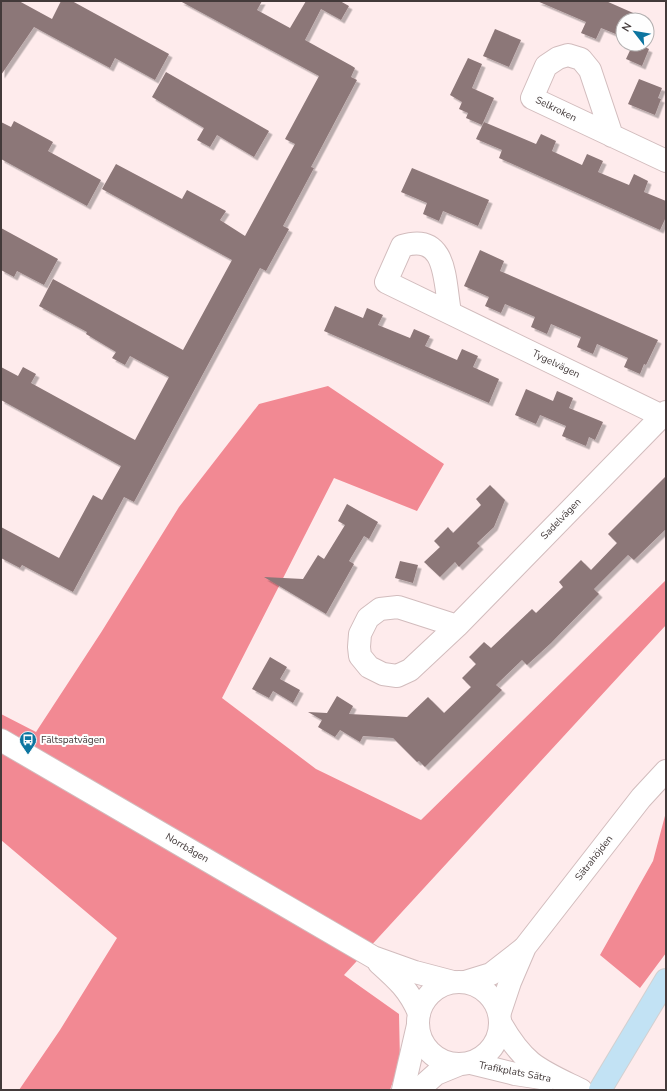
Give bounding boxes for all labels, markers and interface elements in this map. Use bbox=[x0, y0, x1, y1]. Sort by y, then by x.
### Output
north arrow bbox=[615, 12, 655, 52]
text: N bbox=[618, 20, 635, 34]
street label: Selkroken bbox=[533, 93, 579, 125]
street label: Tygelvägen bbox=[530, 346, 582, 382]
street label: Sadelvägen bbox=[538, 495, 584, 543]
bus stop icon: Fältspatvägen bbox=[18, 730, 38, 755]
place label: Fältspatvägen bbox=[41, 733, 105, 747]
street label: Norrbågen bbox=[163, 830, 211, 866]
street label: Sätrahöjden bbox=[572, 832, 616, 884]
street label: Trafikplats Sätra bbox=[478, 1058, 552, 1086]

